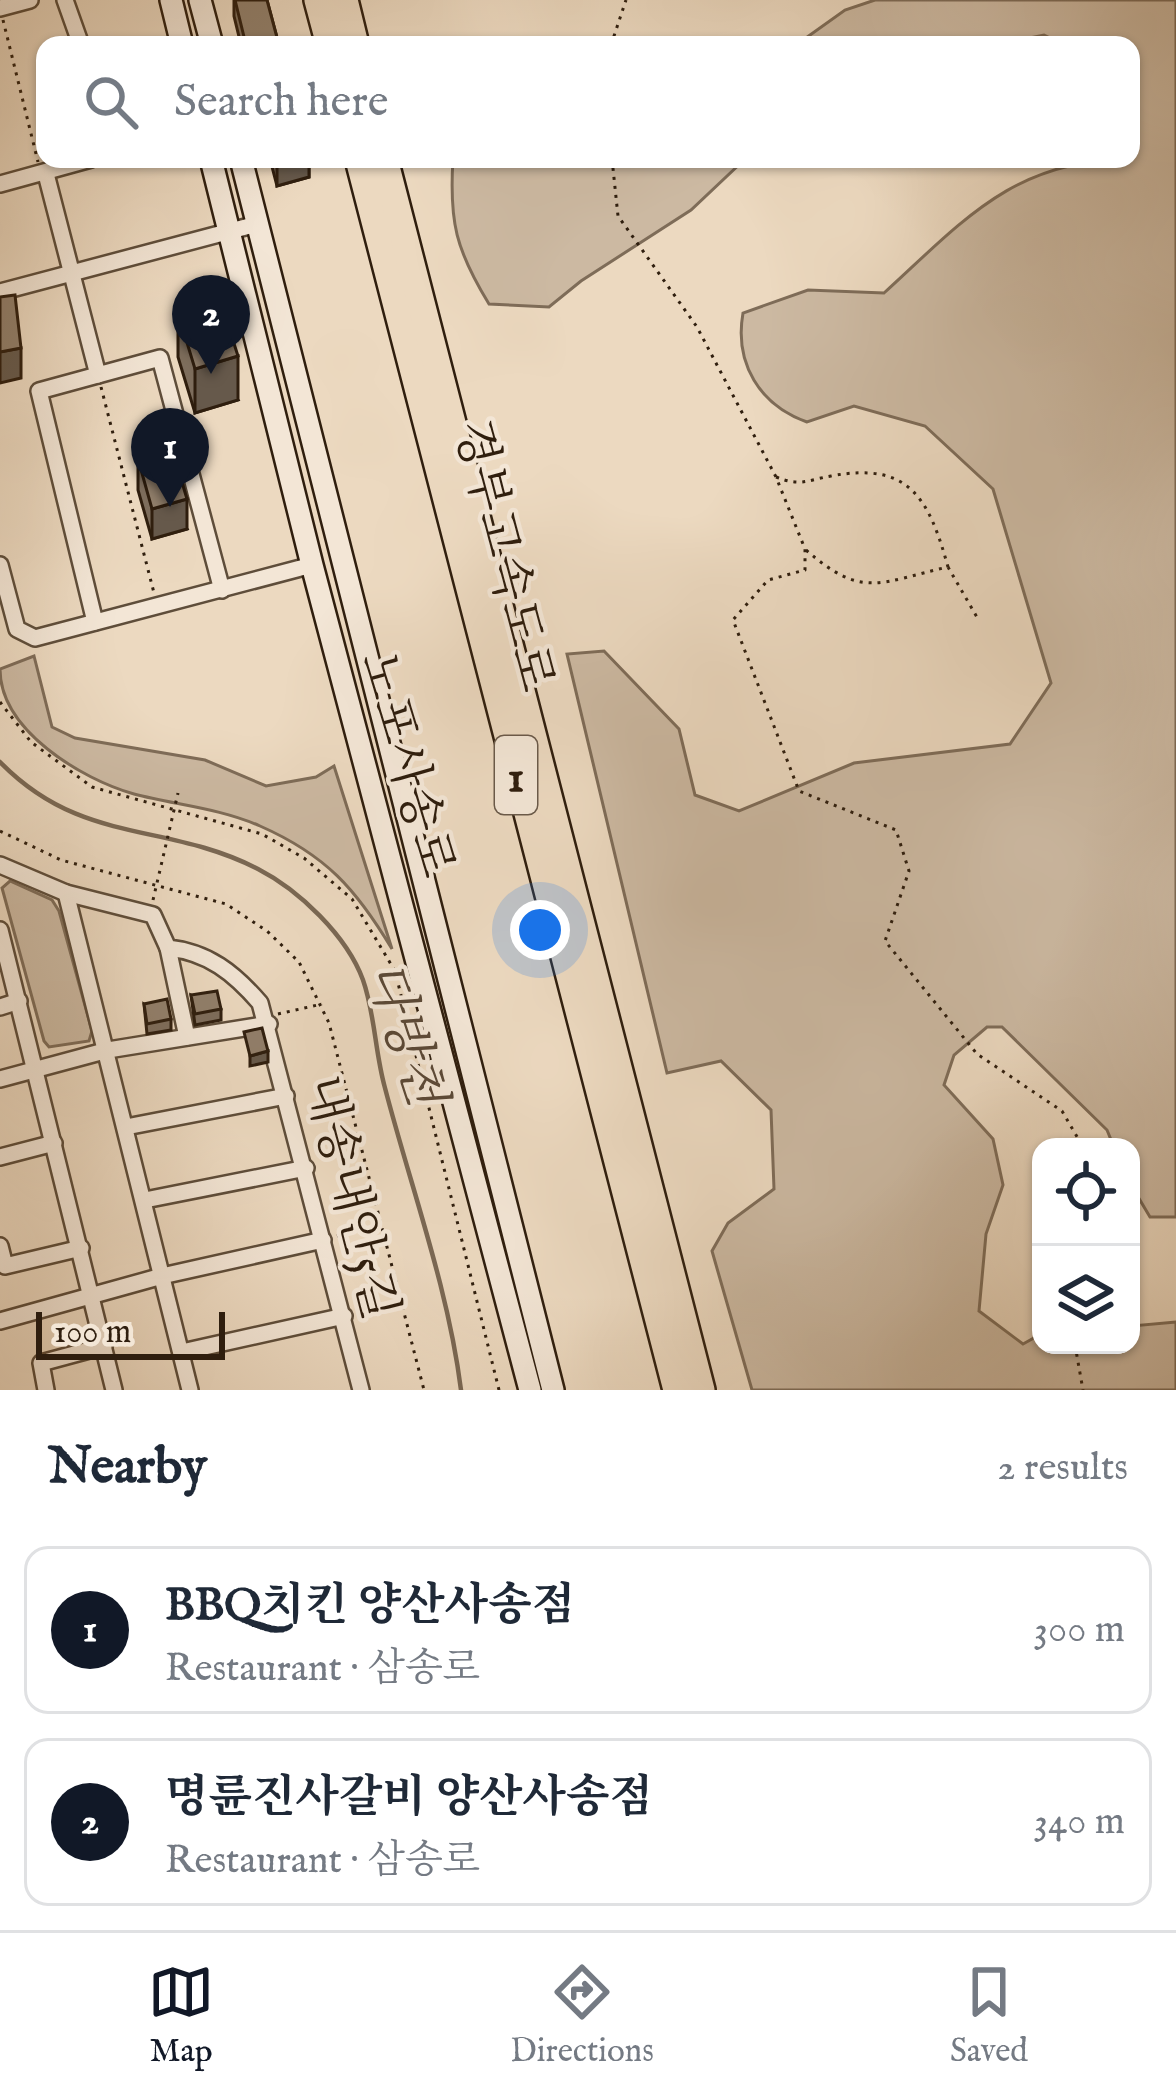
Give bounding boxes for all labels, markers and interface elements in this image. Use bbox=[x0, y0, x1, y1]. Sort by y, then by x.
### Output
search box bbox=[36, 36, 1140, 168]
icon: search bbox=[78, 69, 144, 135]
text: Search here bbox=[174, 74, 388, 131]
pin: 2 bbox=[172, 275, 250, 374]
pin: 1 bbox=[131, 408, 209, 507]
street label: 경부고속도로 bbox=[439, 414, 565, 698]
street label: 노포사송로 bbox=[344, 645, 466, 885]
road number: 1 bbox=[495, 736, 537, 814]
your location bbox=[510, 900, 570, 960]
water label: 다방천 bbox=[349, 954, 458, 1118]
street label: 내송내안5길 bbox=[290, 1070, 408, 1326]
map controls bbox=[1032, 1138, 1140, 1354]
button: locate bbox=[1032, 1138, 1140, 1246]
button: layers bbox=[1032, 1246, 1140, 1354]
scale bar bbox=[36, 1306, 225, 1359]
text: 100 m bbox=[54, 1312, 131, 1354]
text: Nearby bbox=[48, 1436, 207, 1501]
text: 2 results bbox=[997, 1444, 1128, 1493]
text: BBQ치킨 양산사송점 bbox=[165, 1578, 575, 1635]
text: 1 bbox=[83, 1606, 97, 1655]
text: 300 m bbox=[1033, 1606, 1125, 1655]
text: Restaurant · 삼송로 bbox=[165, 1645, 480, 1694]
text: 명륜진사갈비 양산사송점 bbox=[165, 1770, 653, 1827]
text: 2 bbox=[81, 1798, 99, 1847]
text: 340 m bbox=[1034, 1798, 1125, 1847]
text: Restaurant · 삼송로 bbox=[165, 1837, 480, 1886]
tab: Map bbox=[148, 1959, 214, 2073]
tab: Directions bbox=[510, 1959, 654, 2073]
tab: Saved bbox=[950, 1959, 1028, 2073]

